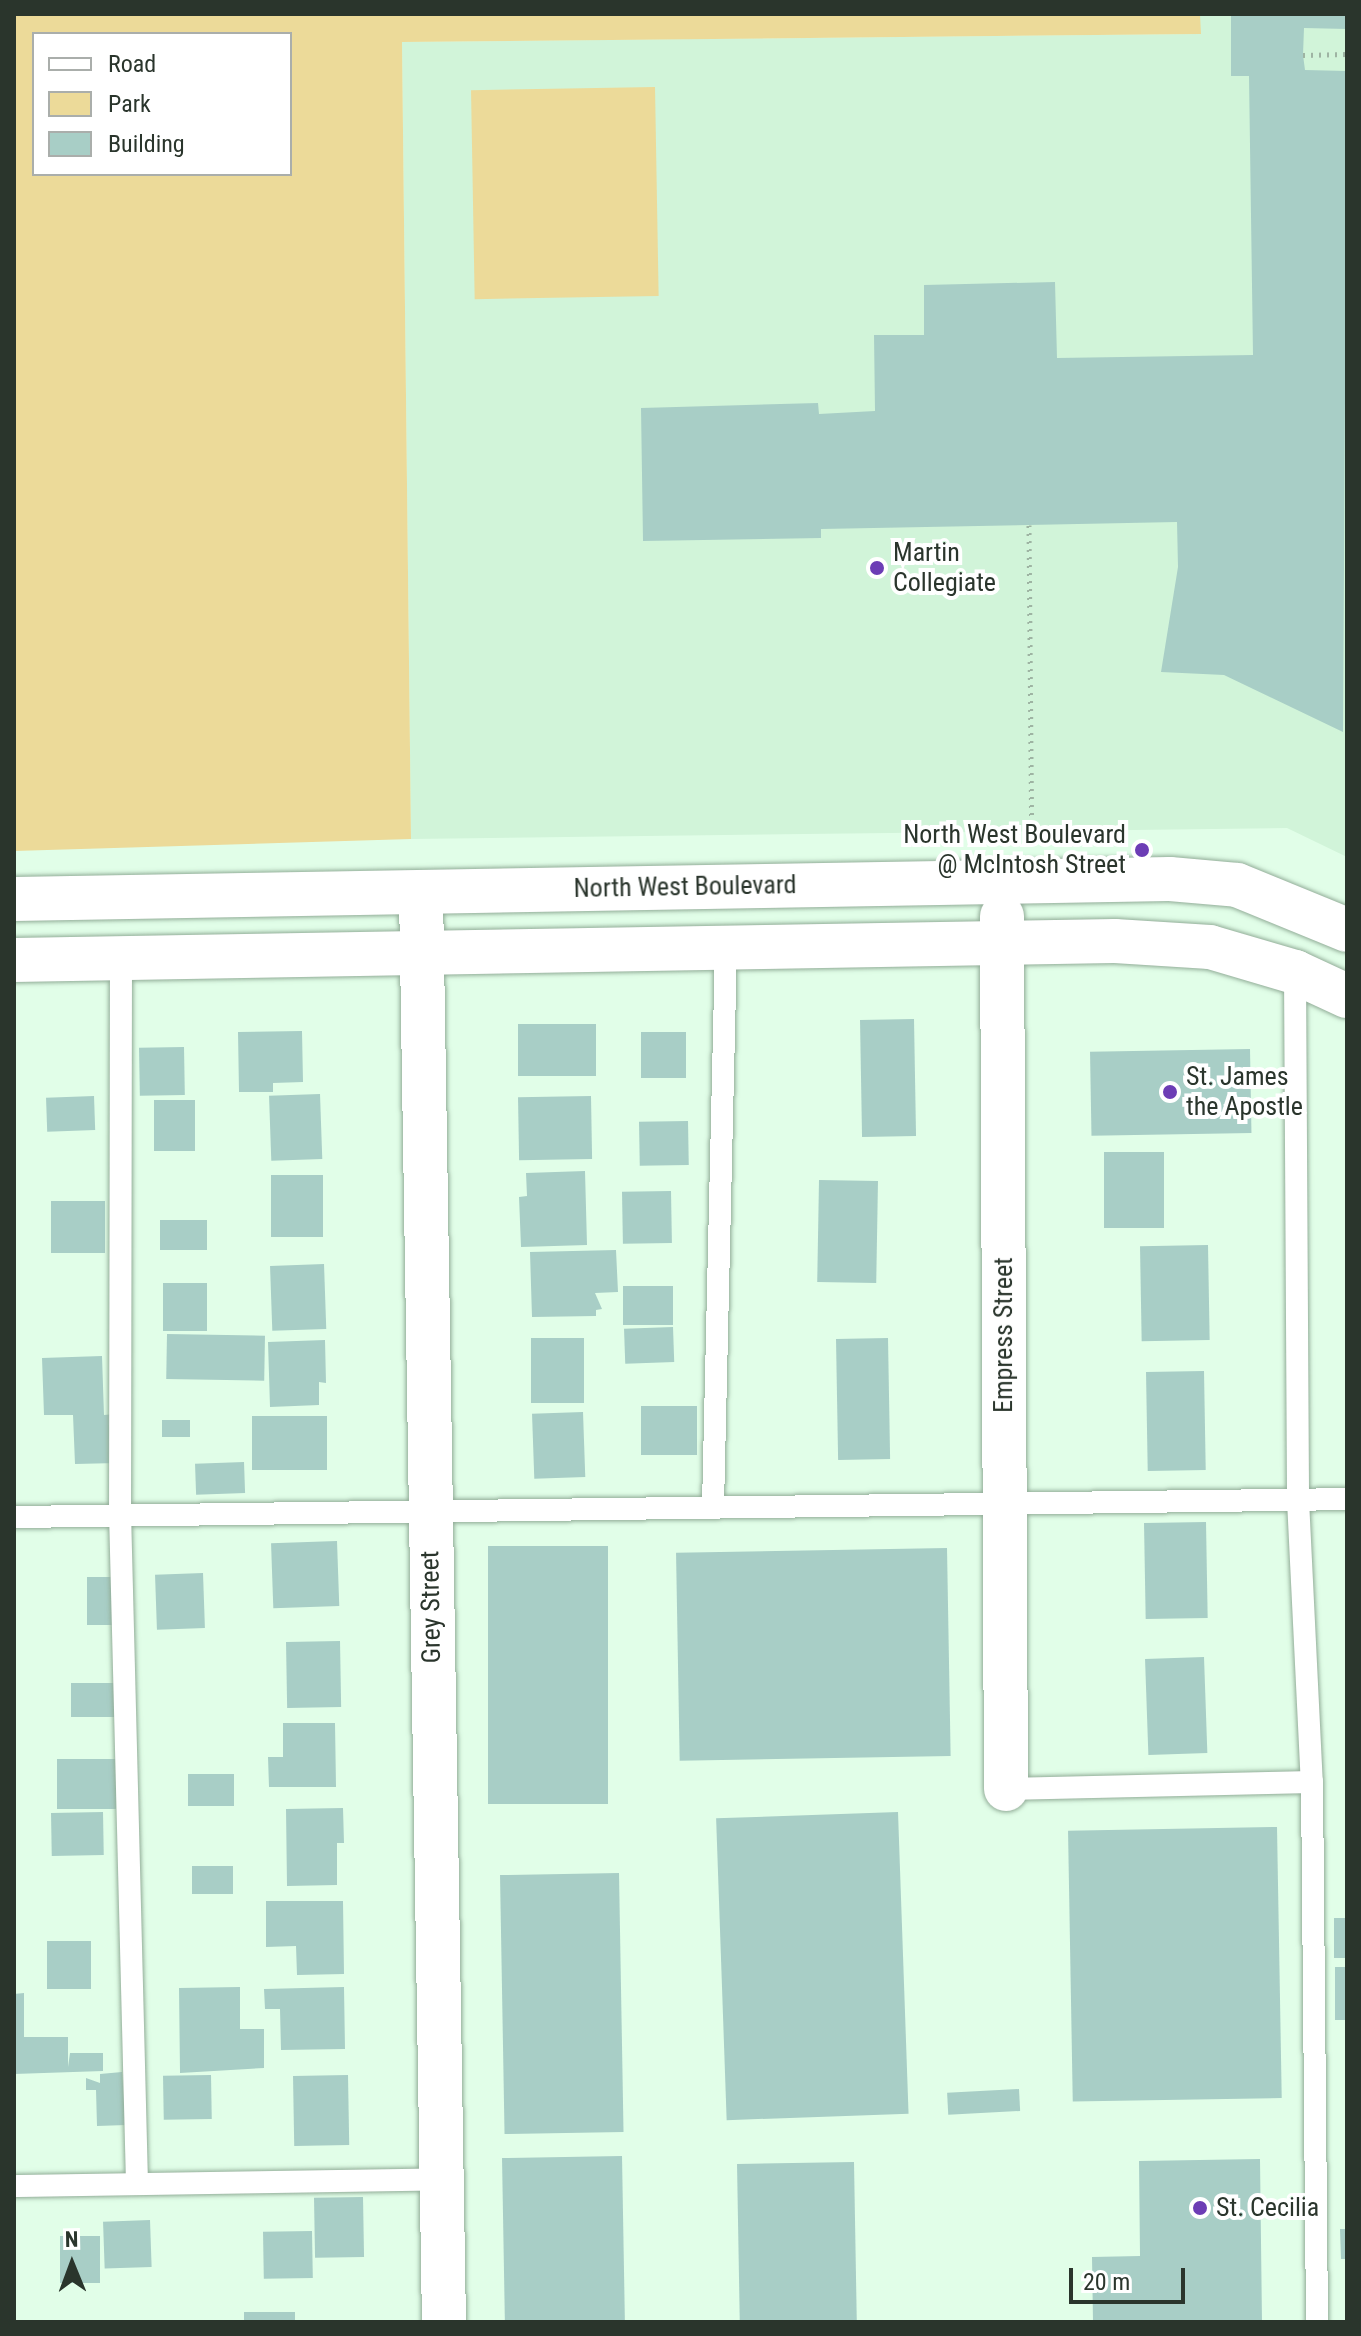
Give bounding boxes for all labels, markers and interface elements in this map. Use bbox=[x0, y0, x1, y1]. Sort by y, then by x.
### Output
legend bbox=[32, 32, 292, 176]
text: Road bbox=[108, 50, 156, 78]
text: Park bbox=[108, 90, 151, 118]
text: Building bbox=[108, 130, 185, 158]
place label: Martin Collegiate bbox=[893, 537, 996, 598]
marker: Martin Collegiate bbox=[868, 559, 886, 577]
place label: North West Boulevard @ McIntosh Street bbox=[903, 819, 1126, 880]
marker: North West Boulevard @ McIntosh Street bbox=[1133, 841, 1151, 859]
street label: North West Boulevard bbox=[573, 869, 797, 905]
place label: St. James the Apostle bbox=[1186, 1061, 1303, 1122]
marker: St. James the Apostle bbox=[1161, 1083, 1179, 1101]
street label: Empress Street bbox=[988, 1257, 1020, 1413]
street label: Grey Street bbox=[414, 1550, 448, 1664]
place label: St. Cecilia bbox=[1216, 2192, 1319, 2224]
marker: St. Cecilia bbox=[1191, 2199, 1209, 2217]
north arrow bbox=[32, 2224, 112, 2304]
text: N bbox=[65, 2227, 79, 2252]
scale bar bbox=[1073, 2252, 1189, 2302]
text: 20 m bbox=[1083, 2268, 1130, 2296]

